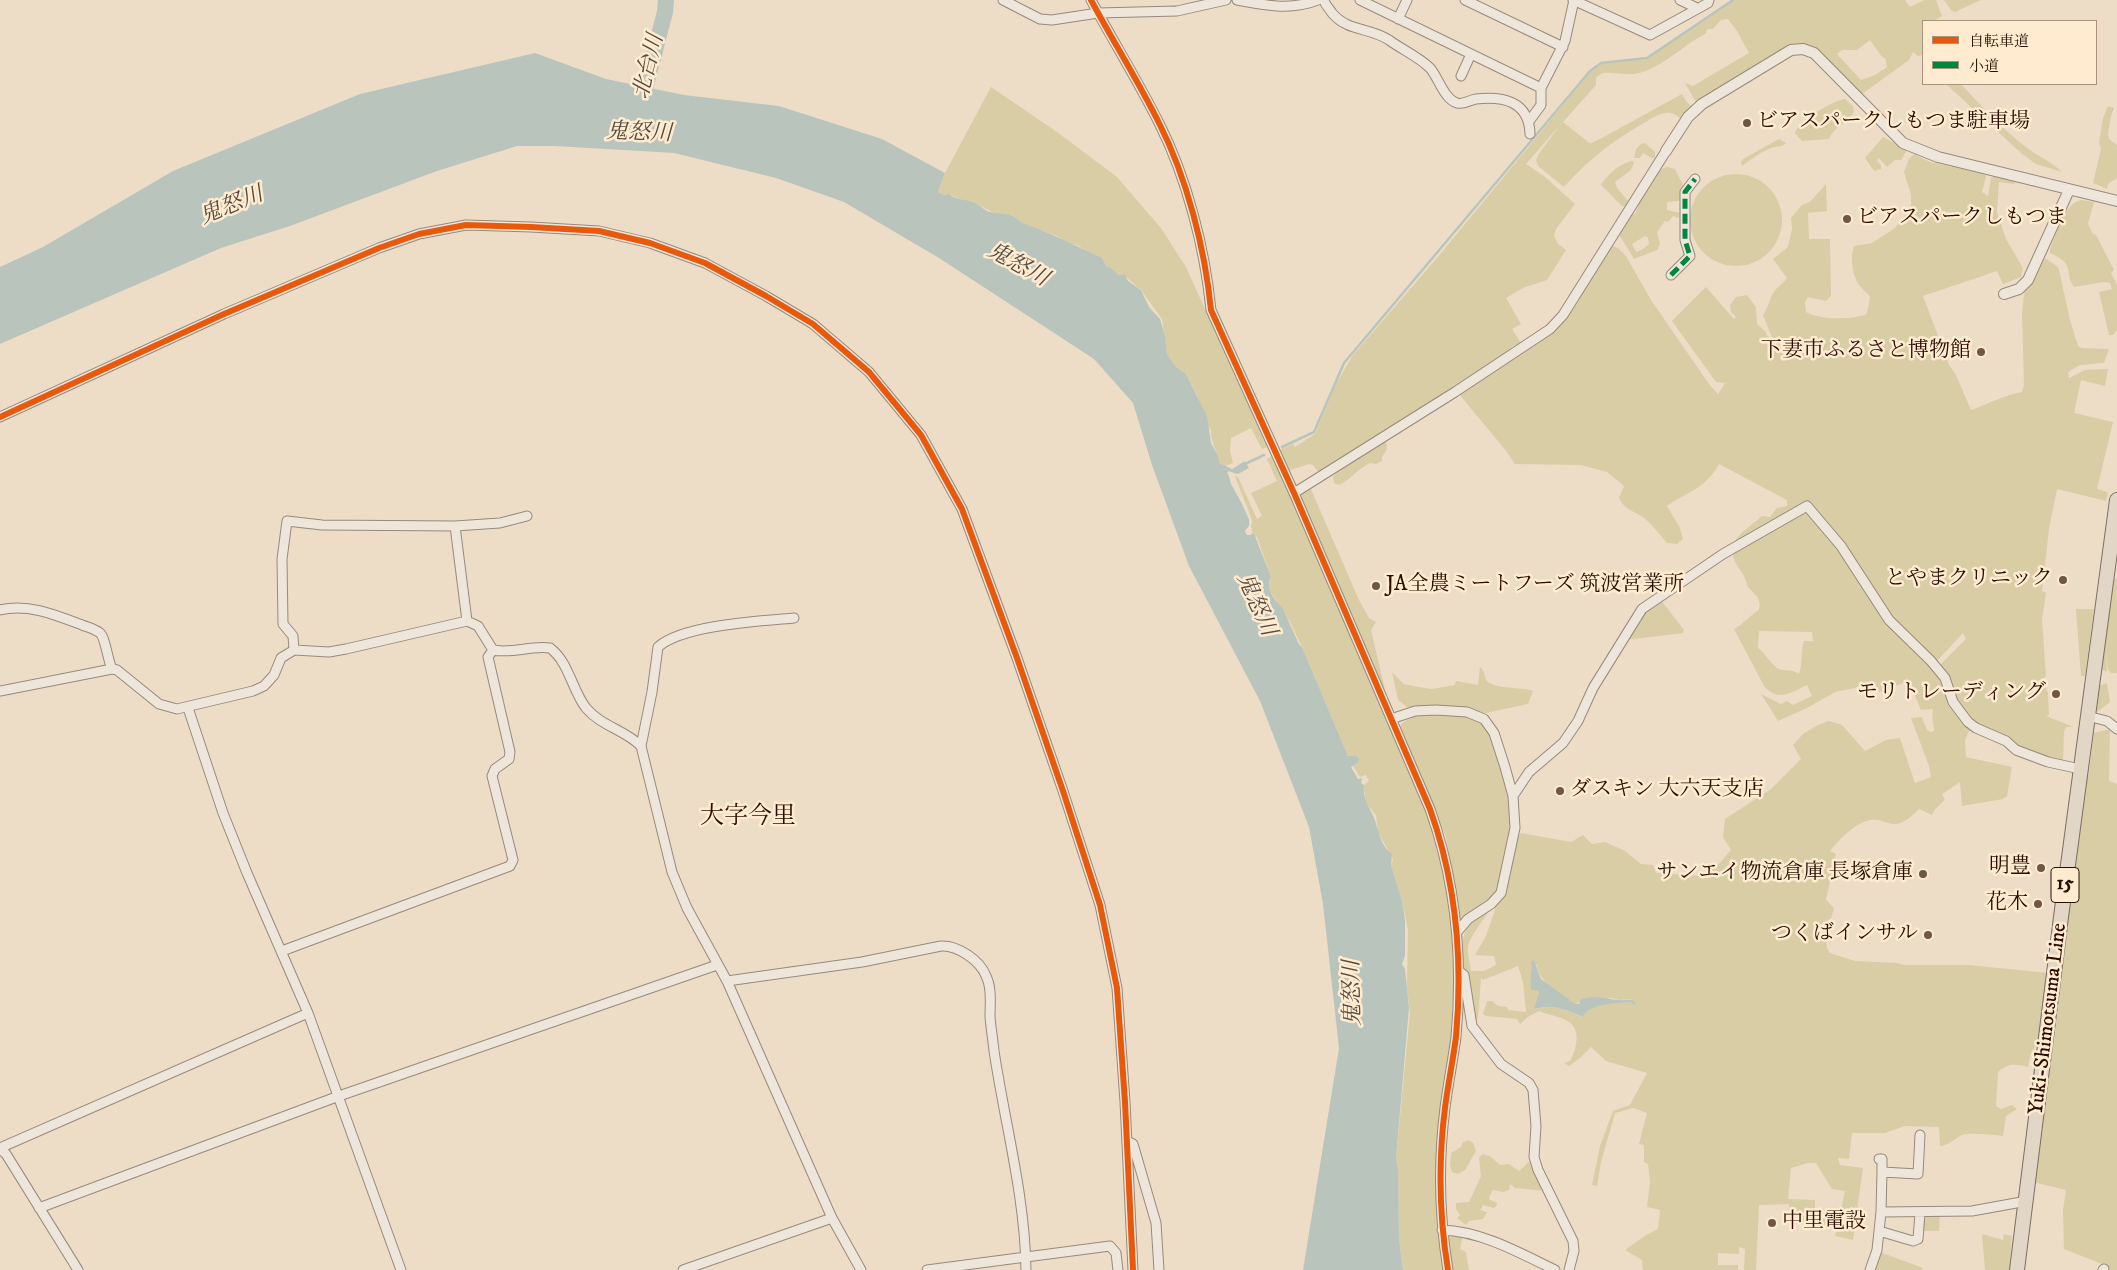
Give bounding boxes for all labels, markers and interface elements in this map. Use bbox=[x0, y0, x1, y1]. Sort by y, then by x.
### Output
legend bbox=[1922, 20, 2097, 85]
water label: 北台川 bbox=[629, 32, 671, 102]
text: 自転車道 bbox=[1969, 32, 2029, 51]
text: 小道 bbox=[1969, 57, 1999, 76]
place label: ビアスパークしもつま駐車場 bbox=[1757, 110, 2030, 136]
marker: ビアスパークしもつま駐車場 bbox=[1741, 117, 1753, 129]
water label: 鬼怒川 bbox=[606, 120, 672, 148]
water label: 鬼怒川 bbox=[196, 182, 268, 232]
place label: ビアスパークしもつま bbox=[1857, 206, 2067, 232]
marker: ビアスパークしもつま bbox=[1841, 213, 1853, 225]
water label: 鬼怒川 bbox=[982, 238, 1052, 294]
place label: 下妻市ふるさと博物館 bbox=[1761, 339, 1971, 365]
marker: 下妻市ふるさと博物館 bbox=[1975, 346, 1987, 358]
place label: とやまクリニック bbox=[1885, 567, 2053, 593]
water label: 鬼怒川 bbox=[1230, 569, 1280, 641]
place label: JA全農ミートフーズ 筑波営業所 bbox=[1386, 573, 1684, 599]
marker: とやまクリニック bbox=[2057, 574, 2069, 586]
marker: JA全農ミートフーズ 筑波営業所 bbox=[1370, 580, 1382, 592]
place label: モリトレーディング bbox=[1857, 681, 2046, 707]
marker: モリトレーディング bbox=[2050, 688, 2062, 700]
place label: ダスキン 大六天支店 bbox=[1570, 778, 1764, 804]
marker: ダスキン 大六天支店 bbox=[1554, 785, 1566, 797]
district label: 大字今里 bbox=[700, 804, 796, 832]
place label: 明豊 bbox=[1989, 855, 2031, 881]
place label: サンエイ物流倉庫 長塚倉庫 bbox=[1656, 861, 1913, 887]
marker: 明豊 bbox=[2035, 862, 2047, 874]
marker: サンエイ物流倉庫 長塚倉庫 bbox=[1917, 868, 1929, 880]
road number: 15 bbox=[2051, 868, 2079, 902]
place label: 花木 bbox=[1986, 891, 2028, 917]
marker: 花木 bbox=[2032, 898, 2044, 910]
place label: つくばインサル bbox=[1771, 922, 1918, 948]
street label: Yuki-Shimotsuma Line bbox=[2025, 922, 2073, 1116]
marker: つくばインサル bbox=[1922, 929, 1934, 941]
water label: 鬼怒川 bbox=[1340, 960, 1368, 1026]
place label: 中里電設 bbox=[1782, 1210, 1866, 1236]
marker: 中里電設 bbox=[1766, 1217, 1778, 1229]

